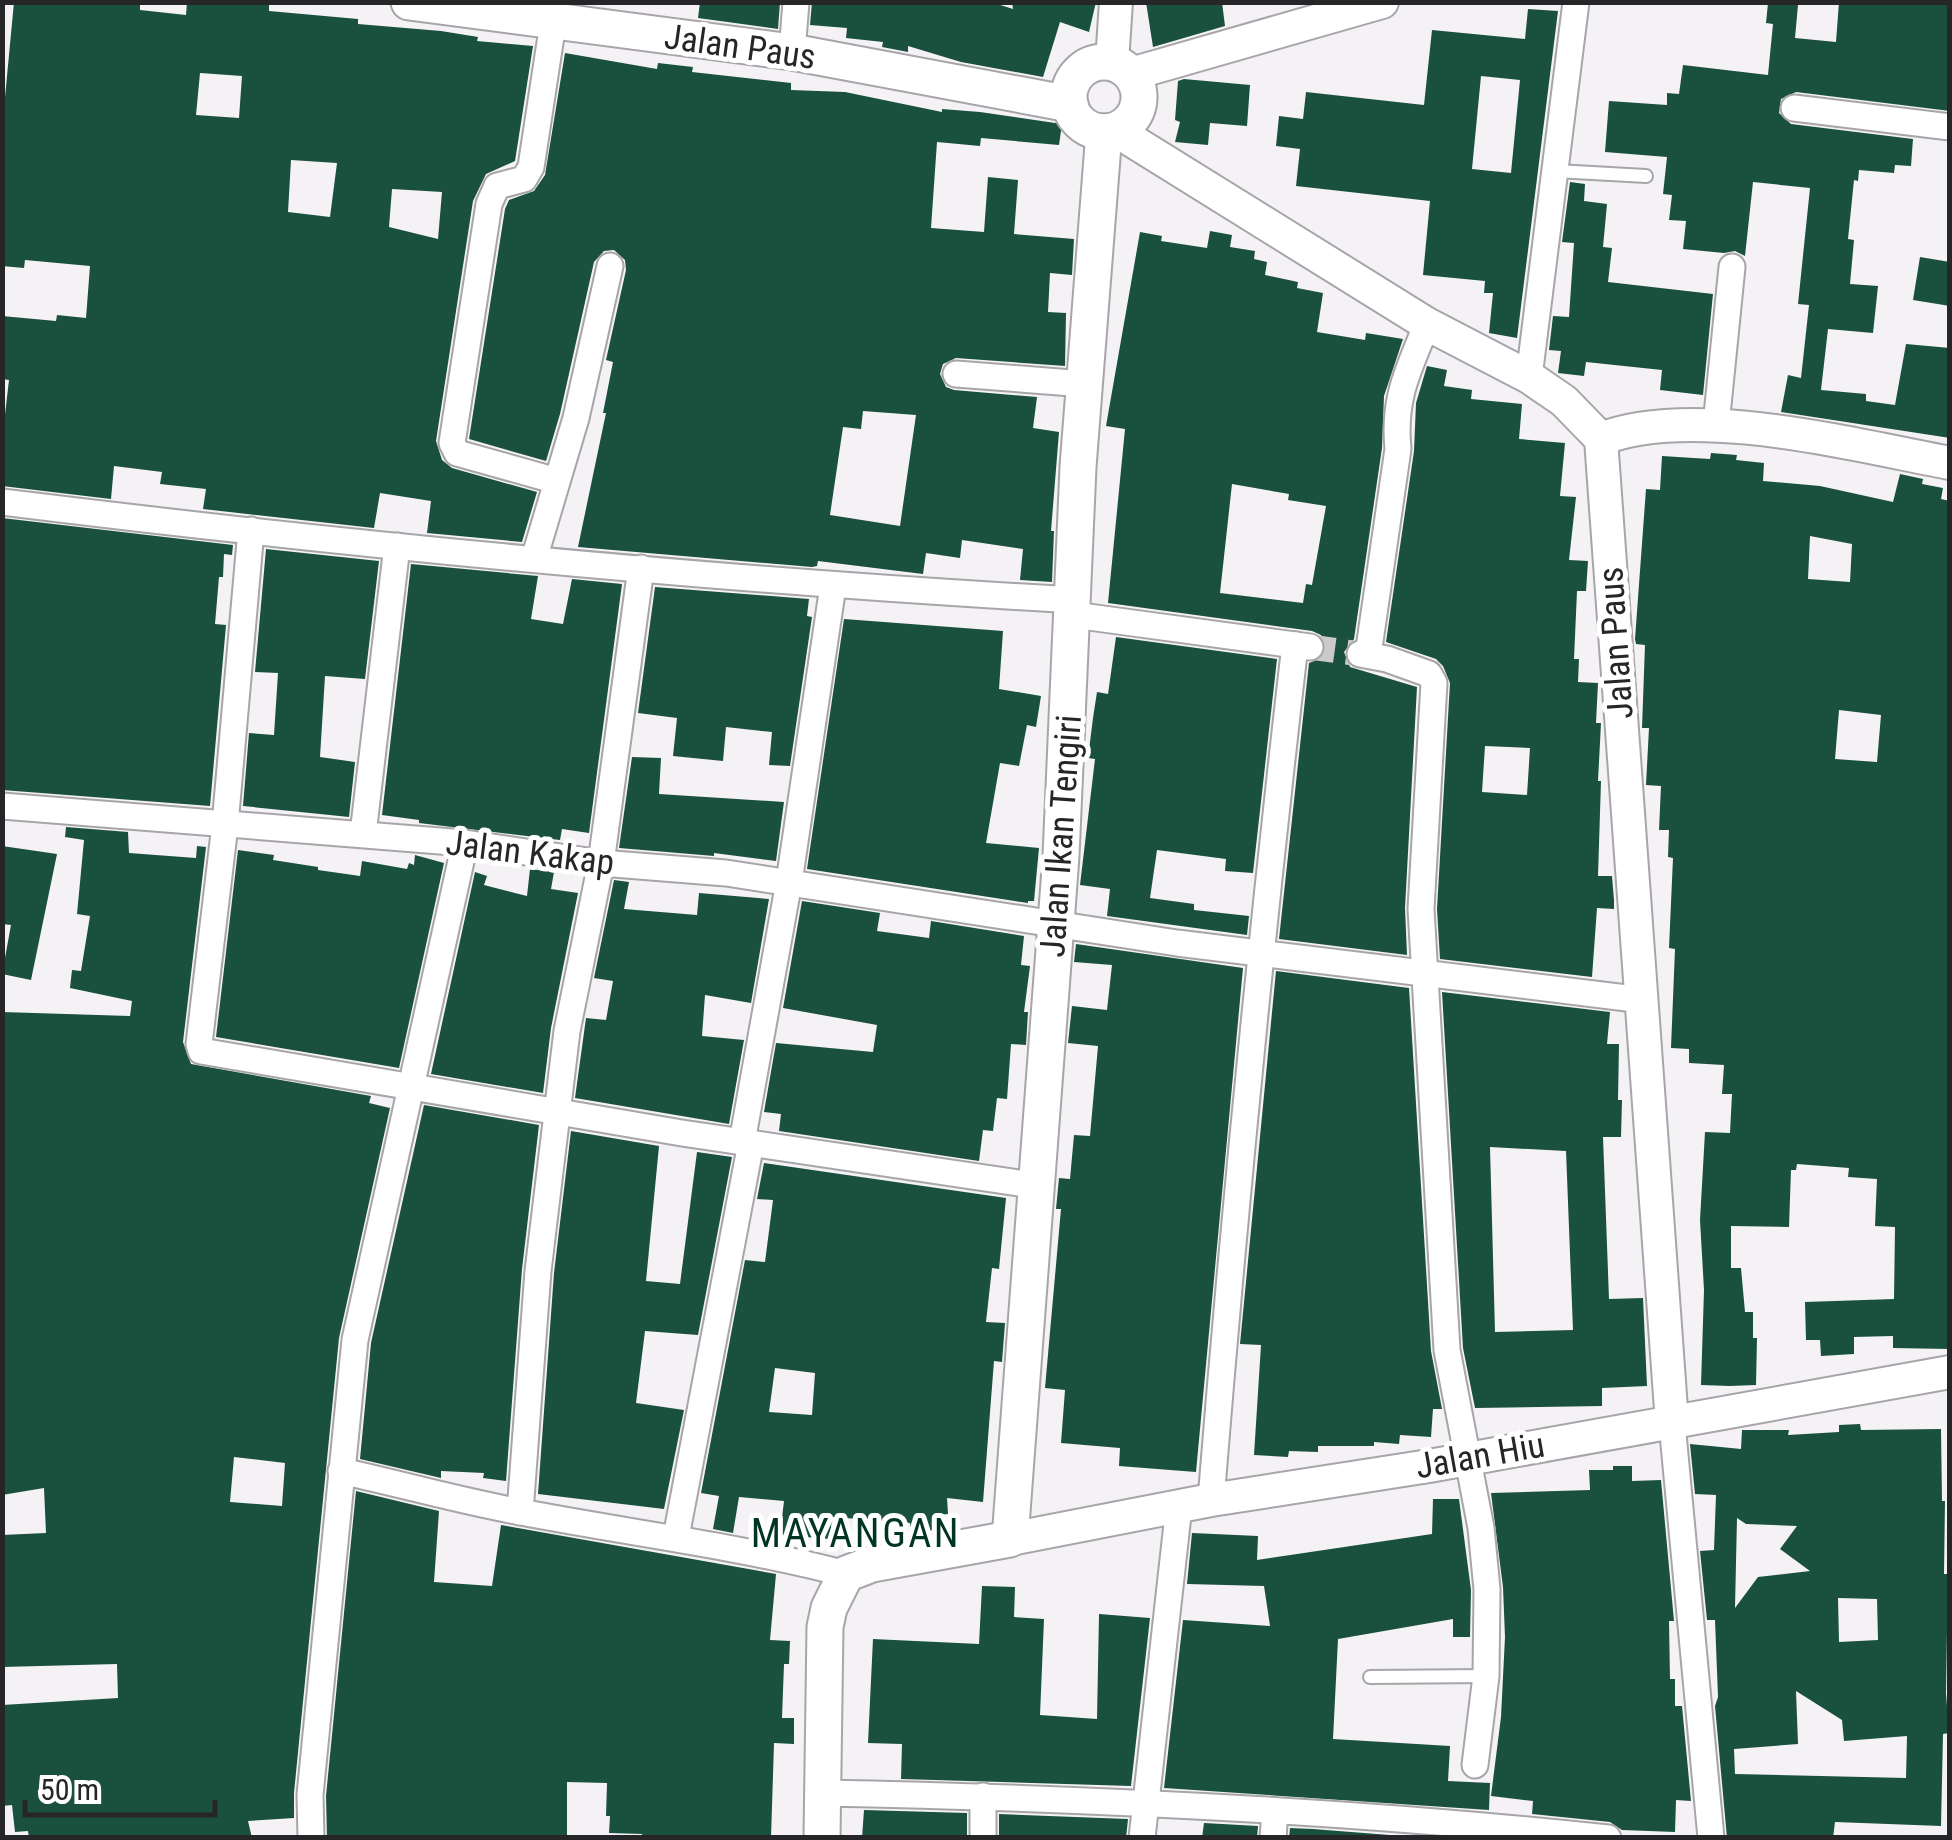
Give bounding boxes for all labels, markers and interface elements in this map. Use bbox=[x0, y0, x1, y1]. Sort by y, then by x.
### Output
street label: Jalan Paus bbox=[662, 16, 818, 78]
street label: Jalan Paus bbox=[1590, 566, 1642, 720]
street label: Jalan Ikan Tengiri bbox=[1032, 713, 1090, 959]
street label: Jalan Kakap bbox=[444, 822, 616, 884]
street label: Jalan Hiu bbox=[1412, 1425, 1548, 1487]
district label: MAYANGAN bbox=[751, 1510, 961, 1557]
scale bar bbox=[25, 1755, 215, 1817]
text: 50 m bbox=[40, 1772, 99, 1807]

